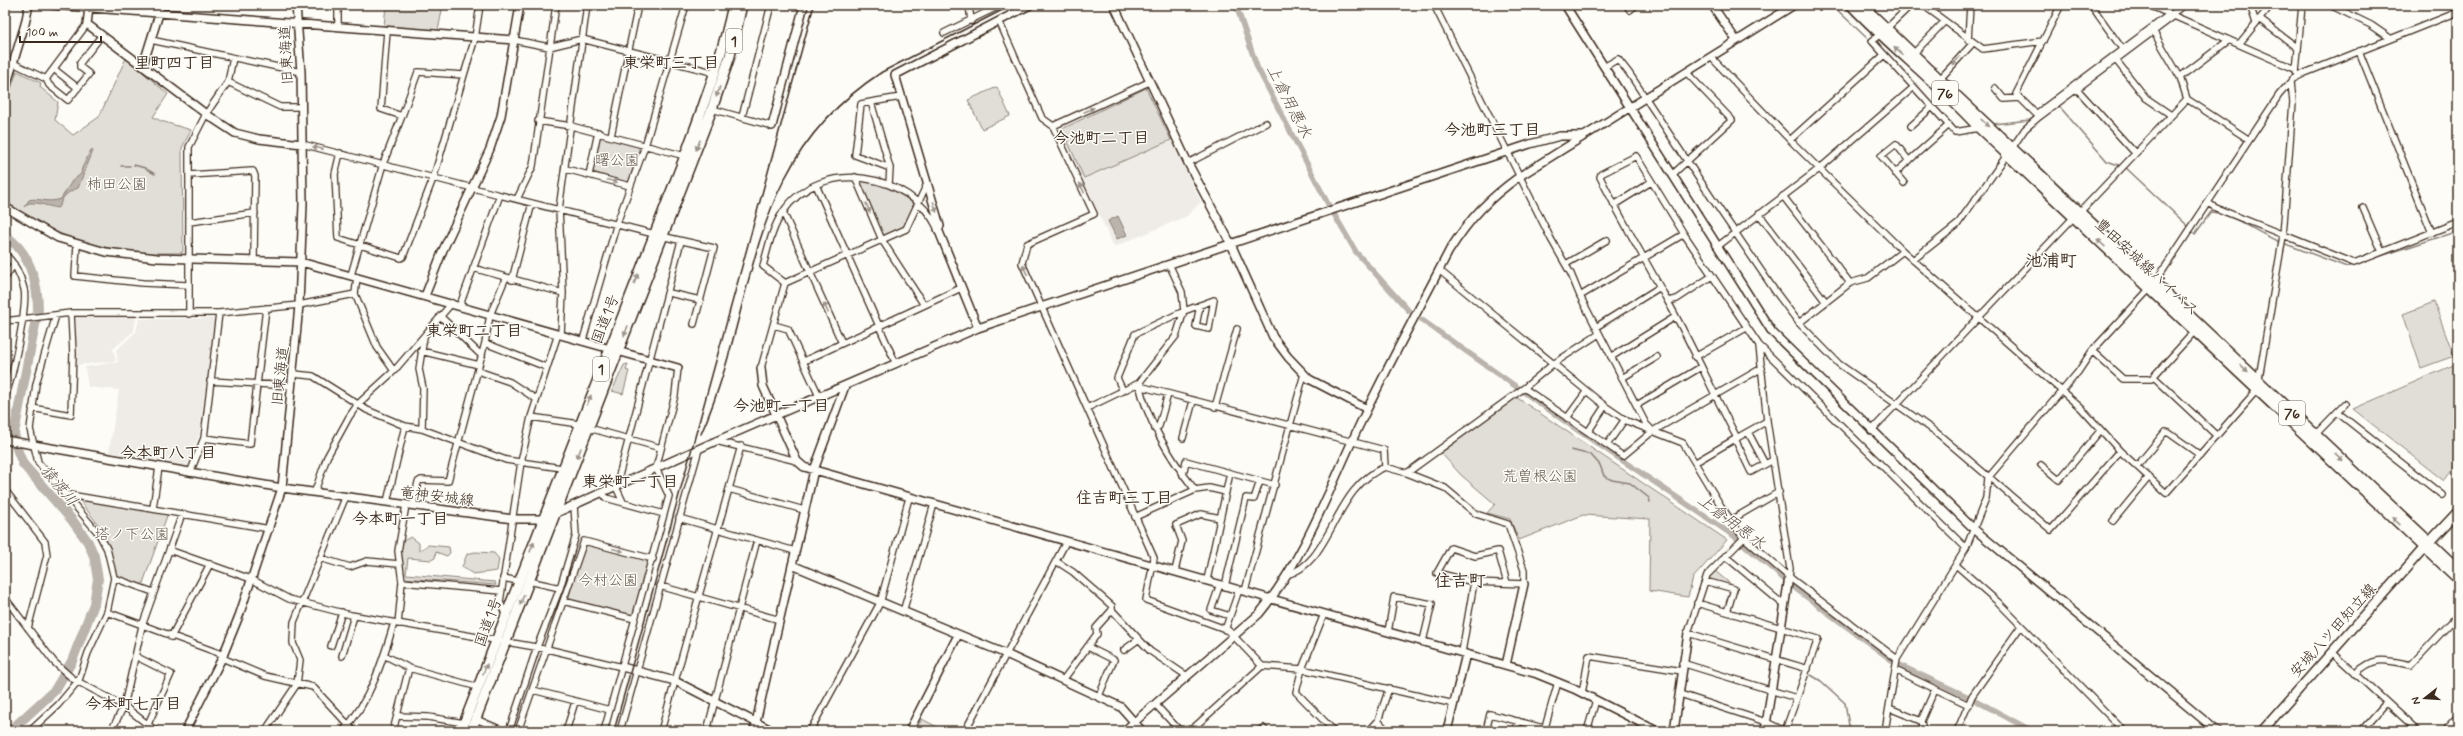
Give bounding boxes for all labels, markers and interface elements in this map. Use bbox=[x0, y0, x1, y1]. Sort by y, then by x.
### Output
scale bar bbox=[20, 18, 101, 44]
street label: 旧東海道 bbox=[275, 24, 299, 85]
text: 100 m bbox=[26, 25, 58, 41]
road number: 1 bbox=[726, 29, 742, 53]
one-way arrow bbox=[1893, 46, 1903, 56]
district label: 里町四丁目 bbox=[134, 53, 214, 74]
district label: 東栄町三丁目 bbox=[623, 53, 719, 74]
one-way arrow bbox=[1951, 56, 1961, 66]
water label: 上倉用悪水 bbox=[1261, 61, 1316, 142]
road number: 76 bbox=[1932, 81, 1958, 105]
one-way arrow bbox=[715, 86, 721, 98]
one-way arrow bbox=[1083, 107, 1094, 113]
one-way arrow bbox=[1981, 118, 1990, 127]
district label: 今池町三丁目 bbox=[1444, 120, 1540, 141]
district label: 今池町二丁目 bbox=[1053, 128, 1149, 149]
one-way arrow bbox=[694, 139, 700, 151]
one-way arrow bbox=[312, 144, 324, 150]
park label: 曙公園 bbox=[594, 151, 640, 171]
park label: 柿田公園 bbox=[87, 175, 147, 195]
one-way arrow bbox=[606, 178, 618, 184]
one-way arrow bbox=[1079, 182, 1085, 193]
one-way arrow bbox=[932, 201, 938, 213]
one-way arrow bbox=[865, 203, 871, 214]
street label: 豊田安城線バイパス bbox=[2090, 214, 2202, 321]
one-way arrow bbox=[2096, 238, 2106, 248]
district label: 池浦町 bbox=[2026, 250, 2077, 272]
one-way arrow bbox=[1022, 265, 1028, 276]
one-way arrow bbox=[634, 272, 640, 284]
street label: 国道1号 bbox=[587, 292, 625, 347]
one-way arrow bbox=[823, 302, 829, 313]
district label: 東栄町二丁目 bbox=[426, 321, 522, 342]
one-way arrow bbox=[622, 326, 628, 338]
street label: 旧東海道 bbox=[268, 345, 294, 407]
road number: 1 bbox=[593, 357, 609, 381]
one-way arrow bbox=[2239, 363, 2249, 373]
one-way arrow bbox=[586, 393, 592, 405]
district label: 今池町一丁目 bbox=[733, 396, 829, 417]
road number: 76 bbox=[2279, 401, 2305, 425]
district label: 今本町八丁目 bbox=[120, 443, 216, 464]
one-way arrow bbox=[575, 447, 581, 459]
one-way arrow bbox=[2334, 452, 2344, 462]
water label: 猿渡川 bbox=[35, 461, 82, 511]
park label: 荒曽根公園 bbox=[1502, 467, 1578, 487]
district label: 東栄町一丁目 bbox=[582, 472, 678, 493]
street label: 竜神安城線 bbox=[398, 482, 475, 511]
district label: 住吉町三丁目 bbox=[1076, 488, 1172, 509]
water label: 上倉用悪水 bbox=[1693, 490, 1769, 555]
district label: 今本町一丁目 bbox=[352, 509, 448, 530]
one-way arrow bbox=[2391, 516, 2401, 526]
park label: 塔ノ下公園 bbox=[94, 525, 170, 545]
one-way arrow bbox=[529, 541, 535, 553]
one-way arrow bbox=[613, 547, 625, 553]
district label: 住吉町 bbox=[1435, 570, 1486, 592]
park label: 今村公園 bbox=[578, 571, 638, 591]
street label: 安城八ツ田知立線 bbox=[2286, 579, 2381, 682]
street label: 国道1号 bbox=[471, 595, 507, 650]
one-way arrow bbox=[519, 595, 525, 607]
one-way arrow bbox=[483, 662, 489, 674]
north arrow bbox=[2405, 678, 2445, 718]
district label: 今本町七丁目 bbox=[85, 694, 181, 715]
text: N bbox=[2409, 695, 2424, 706]

